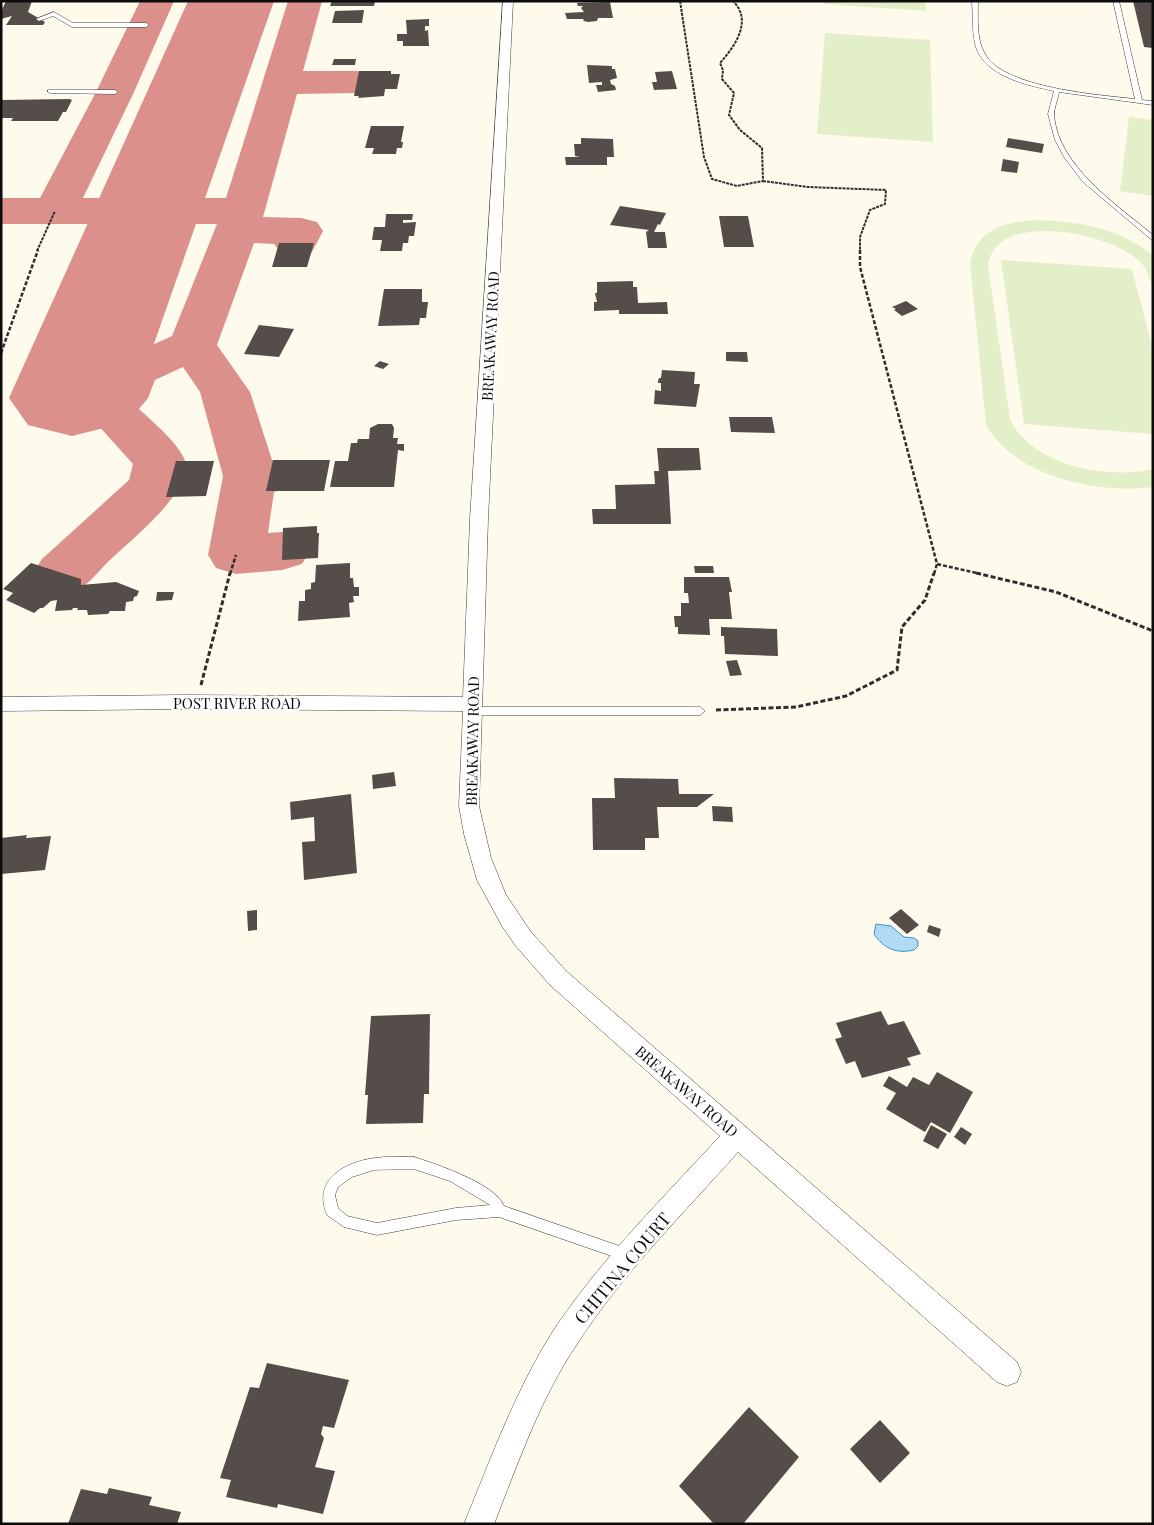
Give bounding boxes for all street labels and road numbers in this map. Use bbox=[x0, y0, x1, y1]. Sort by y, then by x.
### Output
street label: BREAKAWAY ROAD bbox=[477, 270, 503, 401]
street label: BREAKAWAY ROAD bbox=[461, 676, 483, 806]
street label: POST RIVER ROAD bbox=[173, 693, 301, 713]
street label: BREAKAWAY ROAD bbox=[631, 1041, 743, 1141]
street label: CHITINA COURT bbox=[568, 1207, 676, 1329]

